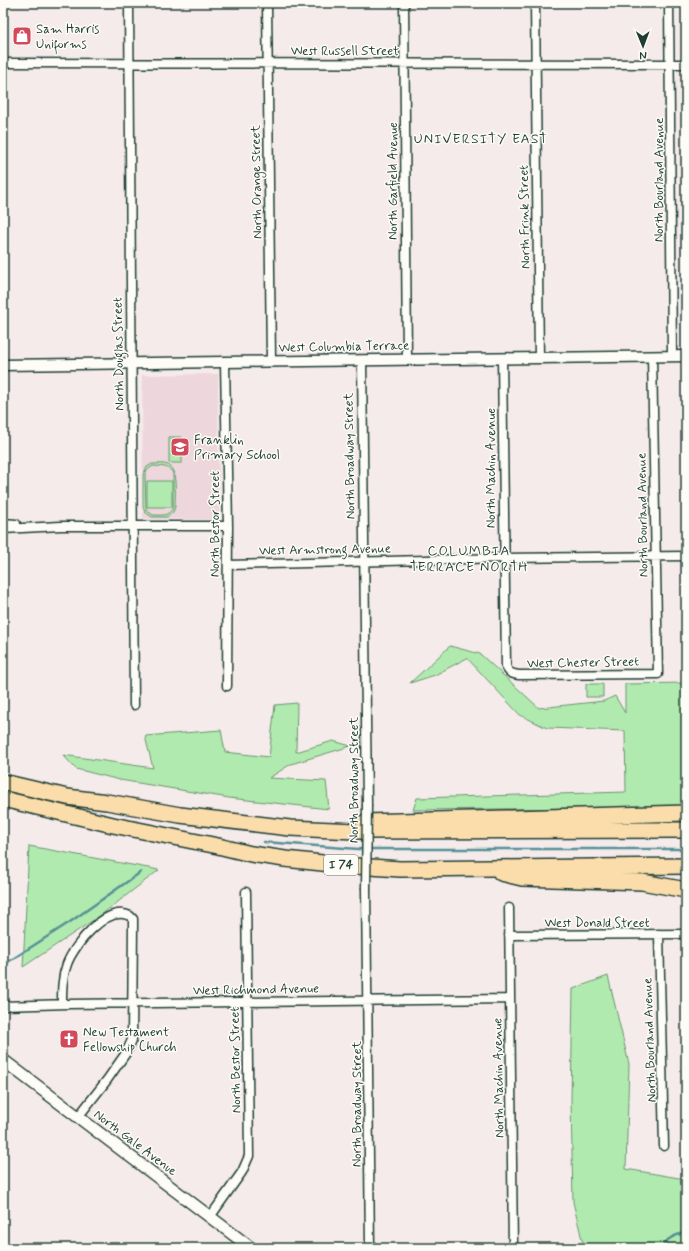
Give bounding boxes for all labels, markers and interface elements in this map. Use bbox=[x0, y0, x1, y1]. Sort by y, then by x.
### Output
place label: Sam Harris Uniforms bbox=[36, 21, 100, 55]
shop icon: Sam Harris Uniforms bbox=[11, 25, 33, 47]
north arrow bbox=[623, 26, 663, 66]
street label: West Russell Street bbox=[291, 43, 399, 60]
text: N bbox=[639, 48, 647, 62]
street label: North Bourland Avenue bbox=[651, 118, 668, 242]
street label: North Garfield Avenue bbox=[385, 122, 402, 240]
street label: North Orange Street bbox=[247, 124, 267, 239]
district label: UNIVERSITY EAST bbox=[414, 130, 548, 148]
street label: North Frink Street bbox=[516, 165, 534, 269]
street label: North Douglas Street bbox=[110, 297, 130, 411]
street label: West Columbia Terrace bbox=[278, 337, 410, 357]
street label: North Broadway Street bbox=[340, 392, 360, 519]
street label: North Machin Avenue bbox=[483, 408, 500, 528]
place label: Franklin Primary School bbox=[194, 432, 280, 464]
school or university icon: Franklin Primary School bbox=[169, 436, 191, 458]
street label: North Bourland Avenue bbox=[633, 453, 653, 577]
street label: North Bestor Street bbox=[207, 471, 224, 577]
street label: West Armstrong Avenue bbox=[259, 540, 391, 562]
district label: COLUMBIA TERRACE NORTH bbox=[410, 542, 528, 576]
street label: West Chester Street bbox=[527, 654, 639, 672]
street label: North Broadway Street bbox=[346, 716, 363, 843]
road number: I 74 bbox=[324, 855, 358, 875]
street label: West Donald Street bbox=[544, 915, 650, 932]
street label: North Bourland Avenue bbox=[639, 977, 661, 1103]
street label: West Richmond Avenue bbox=[193, 980, 319, 1000]
street label: North Bestor Street bbox=[227, 1007, 245, 1113]
street label: North Machin Avenue bbox=[489, 1018, 509, 1138]
place label: New Testament Fellowship Church bbox=[83, 1024, 177, 1056]
church icon: New Testament Fellowship Church bbox=[58, 1028, 80, 1050]
street label: North Broadway Street bbox=[349, 1040, 366, 1167]
street label: North Gale Avenue bbox=[90, 1106, 180, 1180]

